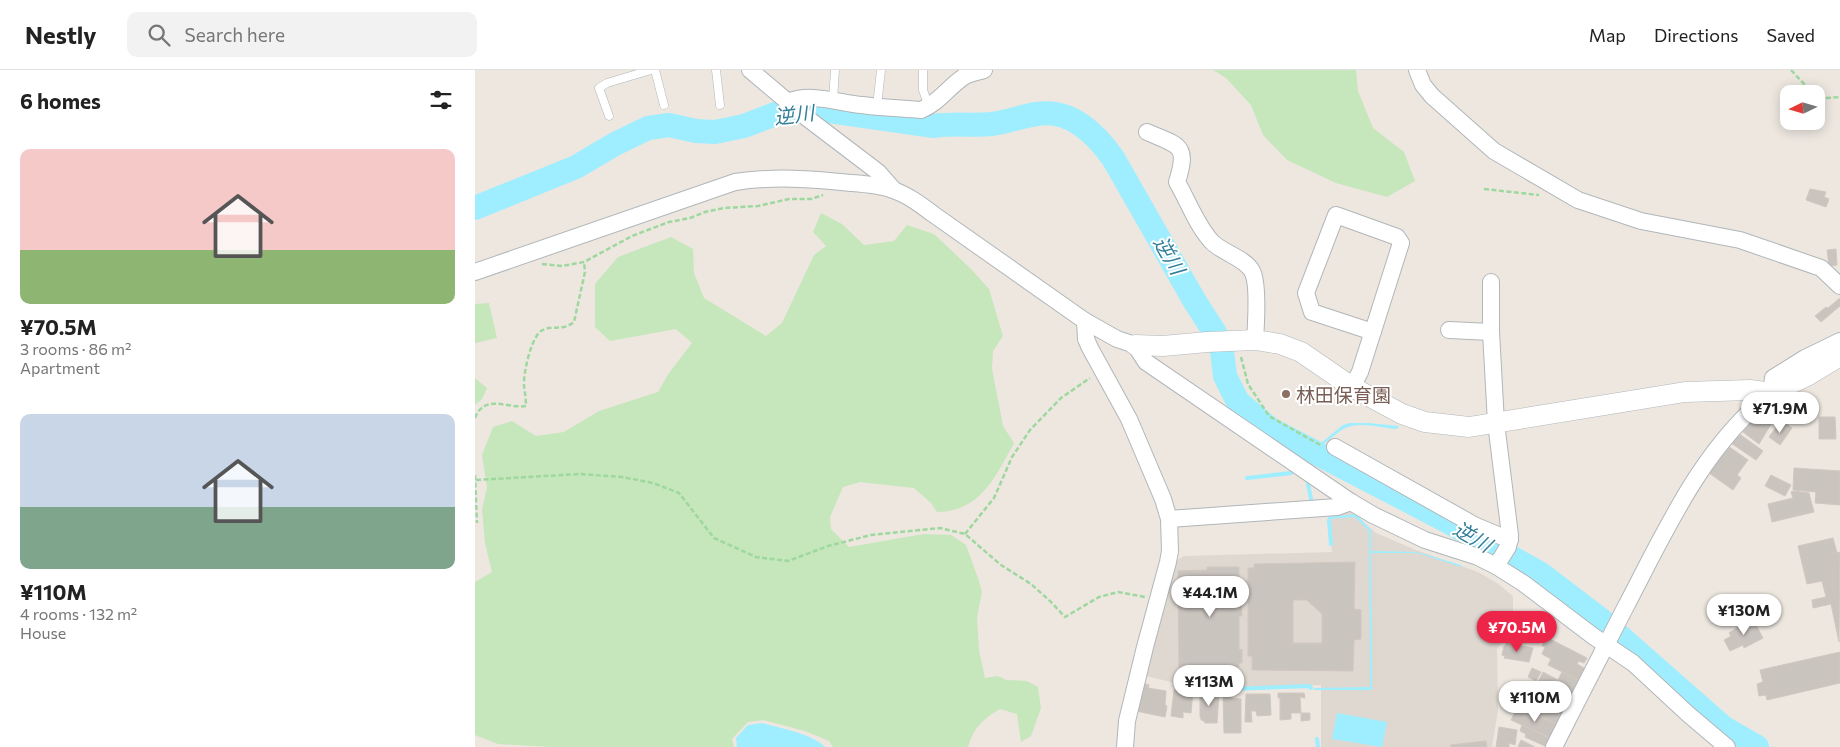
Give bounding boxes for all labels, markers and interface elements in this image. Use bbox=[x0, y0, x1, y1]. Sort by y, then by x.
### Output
search box bbox=[127, 12, 477, 57]
text: Nestly bbox=[25, 20, 97, 49]
icon: search bbox=[145, 21, 173, 49]
text: Search here bbox=[185, 23, 285, 46]
text: Map bbox=[1589, 24, 1626, 46]
text: Directions bbox=[1654, 24, 1738, 46]
text: Saved bbox=[1766, 24, 1815, 46]
north arrow bbox=[1780, 85, 1825, 130]
map controls bbox=[1780, 85, 1825, 130]
icon: filters bbox=[427, 86, 455, 114]
text: 6 homes bbox=[20, 88, 101, 113]
water label: 逆川 bbox=[773, 99, 817, 128]
icon: home bbox=[193, 181, 283, 271]
water label: 逆川 bbox=[1150, 232, 1191, 280]
text: ¥70.5M bbox=[20, 314, 97, 339]
text: 3 rooms · 86 m² bbox=[20, 339, 131, 358]
text: Apartment bbox=[20, 358, 100, 377]
place label: 林田保育園 bbox=[1296, 383, 1391, 406]
marker: 林田保育園 bbox=[1280, 388, 1292, 400]
pin: ¥71.9M bbox=[1739, 392, 1821, 434]
text: ¥71.9M bbox=[1752, 398, 1808, 417]
icon: home bbox=[193, 446, 283, 536]
water label: 逆川 bbox=[1450, 516, 1498, 557]
pin: ¥44.1M bbox=[1169, 576, 1251, 618]
text: ¥110M bbox=[20, 579, 87, 604]
text: ¥44.1M bbox=[1182, 582, 1238, 601]
pin: ¥130M bbox=[1709, 594, 1779, 636]
text: ¥130M bbox=[1718, 600, 1770, 619]
text: 4 rooms · 132 m² bbox=[20, 604, 137, 623]
pin: ¥70.5M bbox=[1476, 610, 1558, 653]
text: ¥70.5M bbox=[1488, 617, 1546, 636]
text: House bbox=[20, 623, 66, 642]
pin: ¥113M bbox=[1174, 664, 1244, 707]
text: ¥113M bbox=[1184, 671, 1234, 690]
pin: ¥110M bbox=[1500, 680, 1570, 723]
text: ¥110M bbox=[1510, 687, 1560, 706]

